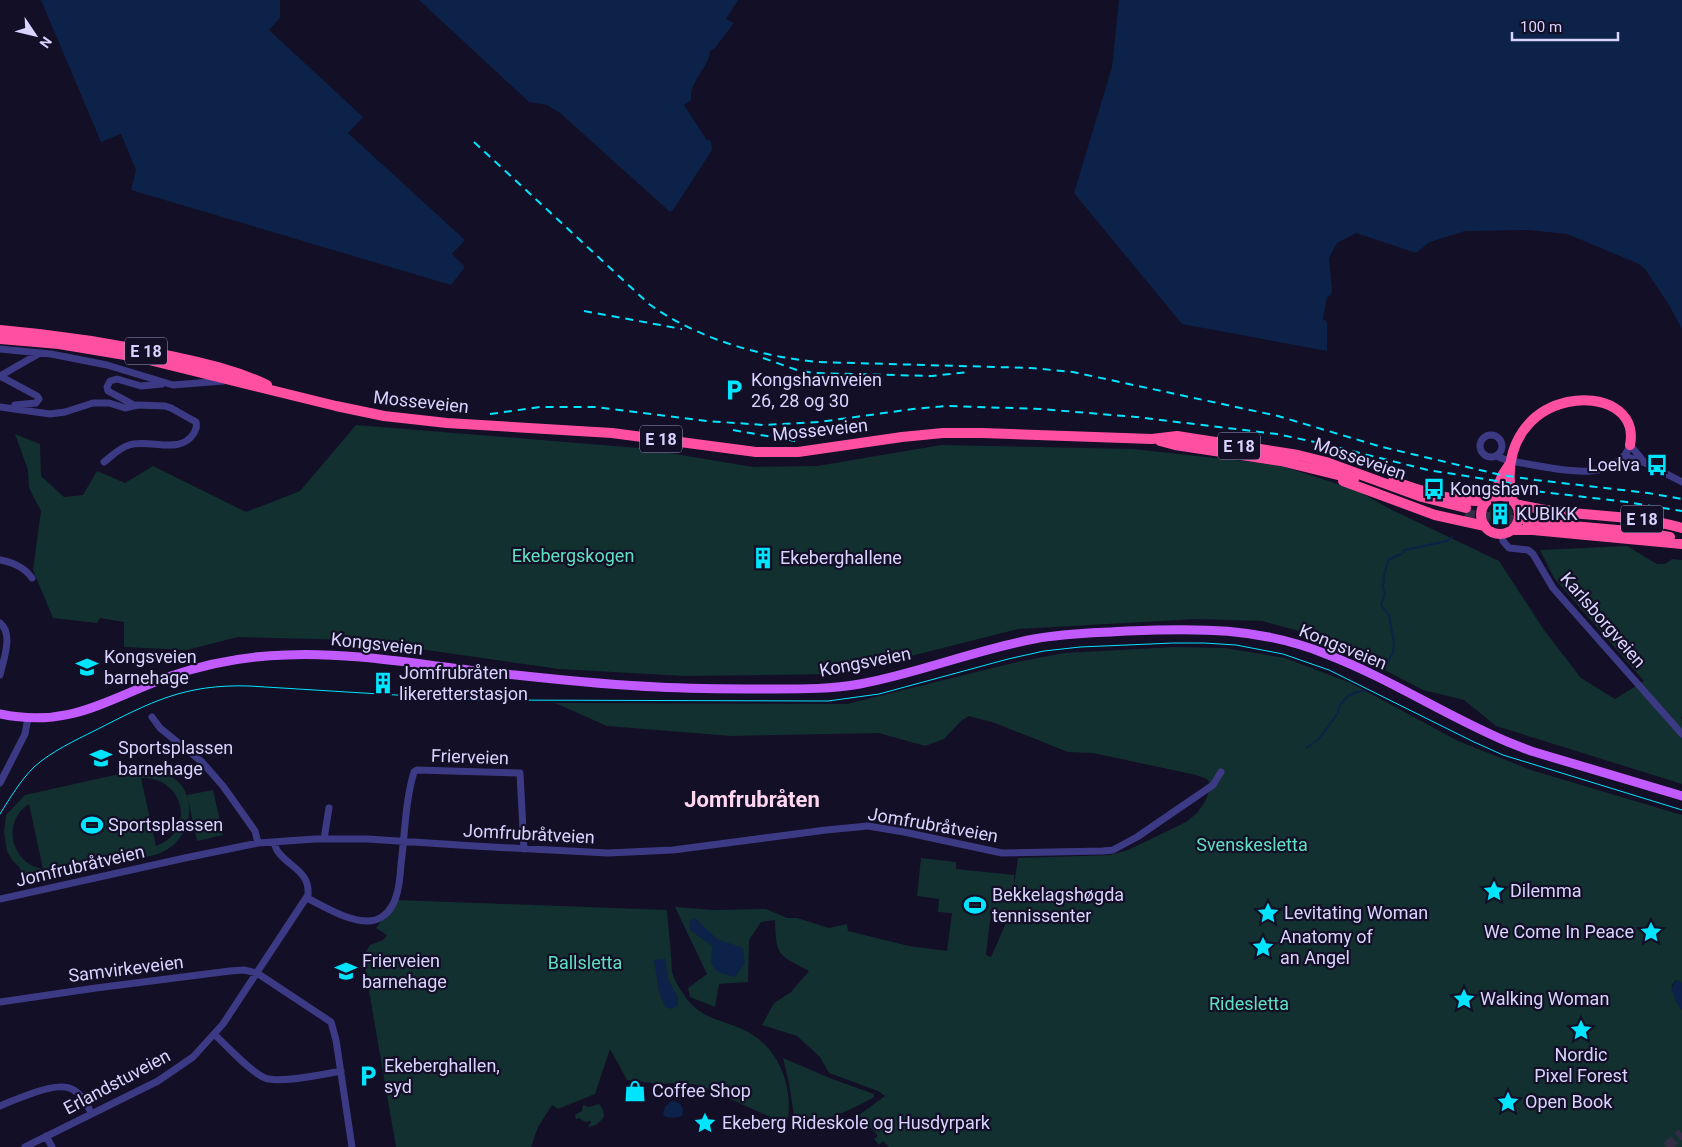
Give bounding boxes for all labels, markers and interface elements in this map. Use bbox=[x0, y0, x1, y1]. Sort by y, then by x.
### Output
north arrow bbox=[10, 10, 60, 60]
scale bar bbox=[1512, 10, 1618, 42]
text: 100 m bbox=[1520, 18, 1562, 36]
text: N bbox=[36, 34, 55, 51]
road number: E 18 bbox=[125, 338, 167, 364]
place label: Kongshavnveien 26, 28 og 30 bbox=[751, 369, 882, 411]
parking icon: Kongshavnveien 26, 28 og 30 bbox=[721, 377, 747, 403]
street label: Mosseveien bbox=[372, 386, 470, 417]
street label: Mosseveien bbox=[771, 414, 869, 445]
road number: E 18 bbox=[640, 426, 682, 452]
road number: E 18 bbox=[1218, 432, 1260, 460]
street label: Mosseveien bbox=[1311, 433, 1409, 484]
bus stop icon: Loelva bbox=[1644, 452, 1670, 478]
place label: Loelva bbox=[1588, 454, 1640, 475]
bus stop icon: Kongshavn bbox=[1421, 476, 1447, 502]
place label: Kongshavn bbox=[1450, 478, 1539, 499]
building icon: KUBIKK bbox=[1487, 501, 1513, 527]
place label: KUBIKK bbox=[1516, 503, 1578, 524]
road number: E 18 bbox=[1621, 506, 1663, 532]
park label: Ekebergskogen bbox=[512, 545, 634, 566]
building icon: Ekeberghallene bbox=[750, 545, 776, 571]
place label: Ekeberghallene bbox=[780, 547, 902, 568]
street label: Karlsborgveien bbox=[1556, 568, 1650, 672]
street label: Kongsveien bbox=[1296, 619, 1390, 674]
street label: Kongsveien bbox=[330, 628, 424, 659]
street label: Kongsveien bbox=[817, 642, 912, 681]
place label: Kongsveien barnehage bbox=[104, 646, 197, 688]
school or university icon: Kongsveien barnehage bbox=[74, 654, 100, 680]
place label: Jomfrubråten likeretterstasjon bbox=[399, 662, 528, 704]
building icon: Jomfrubråten likeretterstasjon bbox=[370, 670, 396, 696]
place label: Sportsplassen barnehage bbox=[118, 737, 233, 779]
school or university icon: Sportsplassen barnehage bbox=[88, 745, 114, 771]
street label: Frierveien bbox=[431, 745, 509, 768]
district label: Jomfrubråten bbox=[684, 787, 820, 812]
street label: Jomfrubråtveien bbox=[866, 803, 1000, 846]
sports icon: Sportsplassen bbox=[79, 812, 105, 838]
place label: Sportsplassen bbox=[108, 814, 223, 835]
street label: Jomfrubråtveien bbox=[463, 820, 595, 847]
park label: Svenskesletta bbox=[1196, 834, 1308, 855]
street label: Jomfrubråtveien bbox=[13, 840, 146, 891]
place icon: Dilemma bbox=[1481, 878, 1507, 904]
place label: Dilemma bbox=[1510, 880, 1581, 901]
place label: Bekkelagshøgda tennissenter bbox=[992, 884, 1124, 926]
sports icon: Bekkelagshøgda tennissenter bbox=[962, 892, 988, 918]
place icon: Levitating Woman bbox=[1255, 900, 1281, 926]
place label: Levitating Woman bbox=[1284, 902, 1428, 923]
place icon: We Come In Peace bbox=[1638, 919, 1664, 945]
place label: We Come In Peace bbox=[1484, 921, 1634, 942]
place label: Anatomy of an Angel bbox=[1280, 926, 1373, 968]
place icon: Anatomy of an Angel bbox=[1250, 934, 1276, 960]
place label: Frierveien barnehage bbox=[362, 950, 447, 992]
street label: Samvirkeveien bbox=[67, 951, 185, 986]
park label: Ballsletta bbox=[548, 952, 622, 973]
school or university icon: Frierveien barnehage bbox=[333, 958, 359, 984]
place icon: Walking Woman bbox=[1451, 986, 1477, 1012]
place label: Walking Woman bbox=[1480, 988, 1609, 1009]
park label: Ridesletta bbox=[1209, 993, 1289, 1014]
place icon: Nordic Pixel Forest bbox=[1568, 1017, 1594, 1043]
place label: Nordic Pixel Forest bbox=[1534, 1044, 1628, 1086]
street label: Erlandstuveien bbox=[60, 1045, 174, 1118]
place label: Ekeberghallen, syd bbox=[384, 1055, 500, 1097]
parking icon: Ekeberghallen, syd bbox=[355, 1063, 381, 1089]
shop icon: Coffee Shop bbox=[622, 1078, 648, 1104]
place label: Coffee Shop bbox=[652, 1080, 751, 1101]
place icon: Open Book bbox=[1495, 1089, 1521, 1115]
place label: Open Book bbox=[1525, 1091, 1613, 1112]
place icon: Ekeberg Rideskole og Husdyrpark bbox=[692, 1110, 718, 1136]
place label: Ekeberg Rideskole og Husdyrpark bbox=[722, 1112, 991, 1133]

